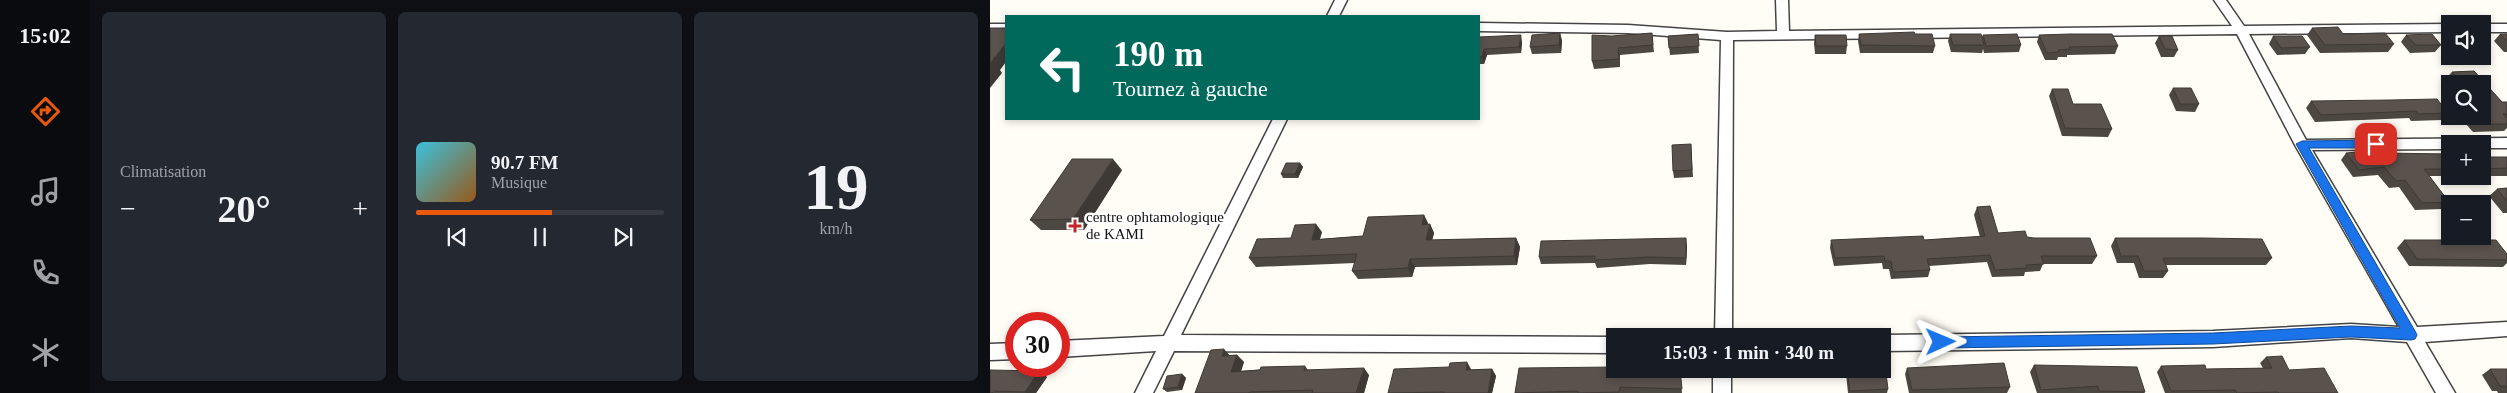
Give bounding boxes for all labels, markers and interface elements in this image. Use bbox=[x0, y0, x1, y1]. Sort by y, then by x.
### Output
map controls bbox=[2441, 15, 2491, 245]
button: sound bbox=[2441, 15, 2491, 65]
text: 15:02 bbox=[19, 23, 71, 48]
icon: left bbox=[1030, 35, 1095, 100]
text: 190 m bbox=[1113, 35, 1203, 74]
button: search bbox=[2441, 75, 2491, 125]
text: Tournez à gauche bbox=[1113, 76, 1268, 101]
icon: directions bbox=[28, 94, 63, 129]
pin bbox=[2355, 123, 2397, 165]
icon: arrive bbox=[2362, 130, 2390, 158]
button: + bbox=[2441, 135, 2491, 185]
text: 19 bbox=[804, 151, 869, 223]
text: 90.7 FM bbox=[491, 152, 559, 173]
text: Climatisation bbox=[120, 163, 206, 180]
icon: music bbox=[28, 174, 63, 209]
text: Musique bbox=[491, 174, 547, 191]
text: 20° bbox=[217, 188, 271, 230]
text: − bbox=[120, 193, 136, 224]
text: + bbox=[352, 193, 368, 224]
button: − bbox=[2441, 195, 2491, 245]
place label: centre ophtamologique de KAMI bbox=[1086, 209, 1224, 242]
marker: centre ophtamologique de KAMI bbox=[1068, 219, 1082, 233]
text: km/h bbox=[820, 220, 852, 237]
icon: previous bbox=[443, 223, 471, 251]
icon: pause bbox=[526, 223, 554, 251]
icon: next bbox=[609, 223, 637, 251]
icon: phone bbox=[28, 255, 63, 290]
speed limit sign: 30 bbox=[1005, 312, 1070, 377]
position arrow bbox=[1914, 315, 1966, 367]
icon: climate bbox=[28, 335, 63, 370]
text: 15:03 · 1 min · 340 m bbox=[1663, 342, 1834, 363]

